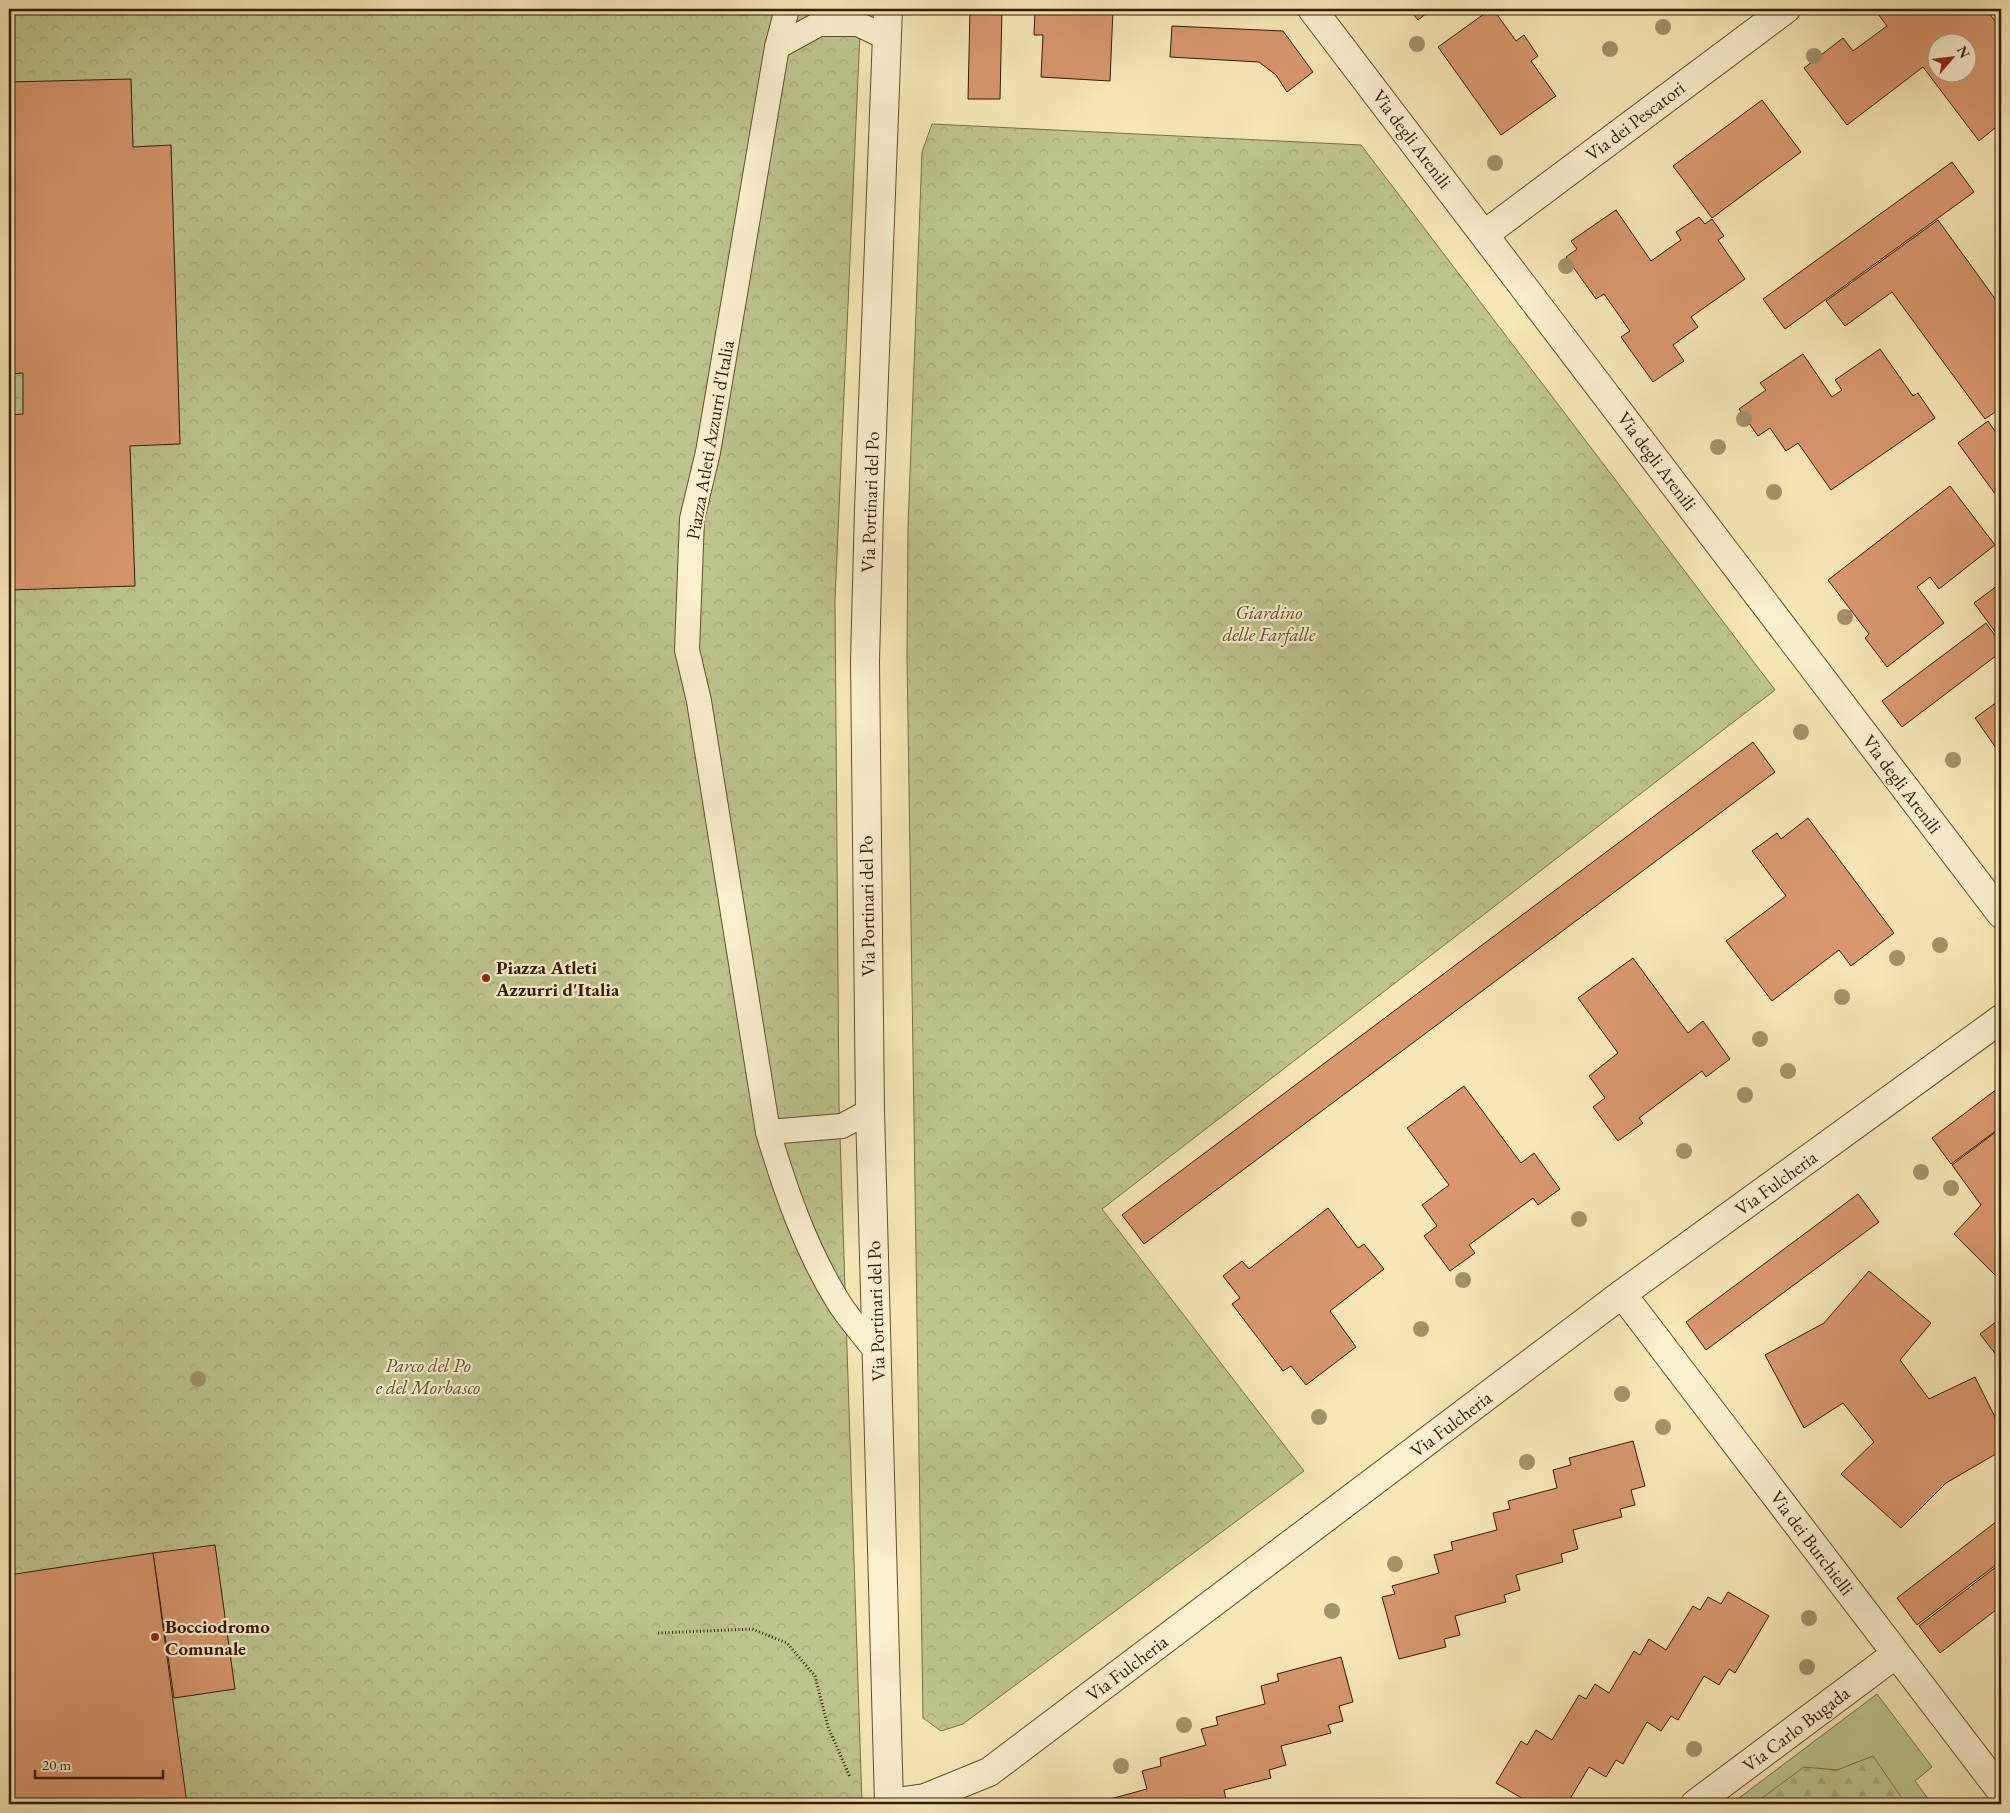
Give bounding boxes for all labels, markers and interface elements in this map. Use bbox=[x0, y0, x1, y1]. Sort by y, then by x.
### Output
north arrow bbox=[1928, 32, 1978, 82]
text: N bbox=[1953, 43, 1974, 62]
street label: Via dei Pescatori bbox=[1580, 75, 1690, 167]
street label: Via degli Arenili bbox=[1367, 85, 1458, 194]
street label: Piazza Atleti Azzurri d'Italia bbox=[680, 338, 740, 542]
street label: Via degli Arenili bbox=[1612, 407, 1703, 516]
street label: Via Portinari del Po bbox=[855, 431, 885, 573]
park label: Giardino delle Farfalle bbox=[1222, 600, 1316, 647]
street label: Via degli Arenili bbox=[1857, 730, 1948, 839]
street label: Via Portinari del Po bbox=[853, 835, 881, 977]
place label: Piazza Atleti Azzurri d'Italia bbox=[495, 955, 620, 1002]
marker: Piazza Atleti Azzurri d'Italia bbox=[480, 972, 492, 984]
street label: Via Fulcheria bbox=[1730, 1144, 1823, 1221]
street label: Via Portinari del Po bbox=[861, 1240, 891, 1382]
park label: Parco del Po e del Morbasco bbox=[376, 1353, 480, 1400]
street label: Via Fulcheria bbox=[1405, 1385, 1497, 1463]
street label: Via dei Burchielli bbox=[1764, 1486, 1860, 1601]
place label: Bocciodromo Comunale bbox=[165, 1614, 270, 1661]
street label: Via Fulcheria bbox=[1081, 1629, 1173, 1707]
marker: Bocciodromo Comunale bbox=[149, 1631, 161, 1643]
street label: Via Carlo Bugada bbox=[1737, 1680, 1855, 1777]
scale bar bbox=[35, 1748, 162, 1780]
text: 20 m bbox=[42, 1755, 71, 1774]

